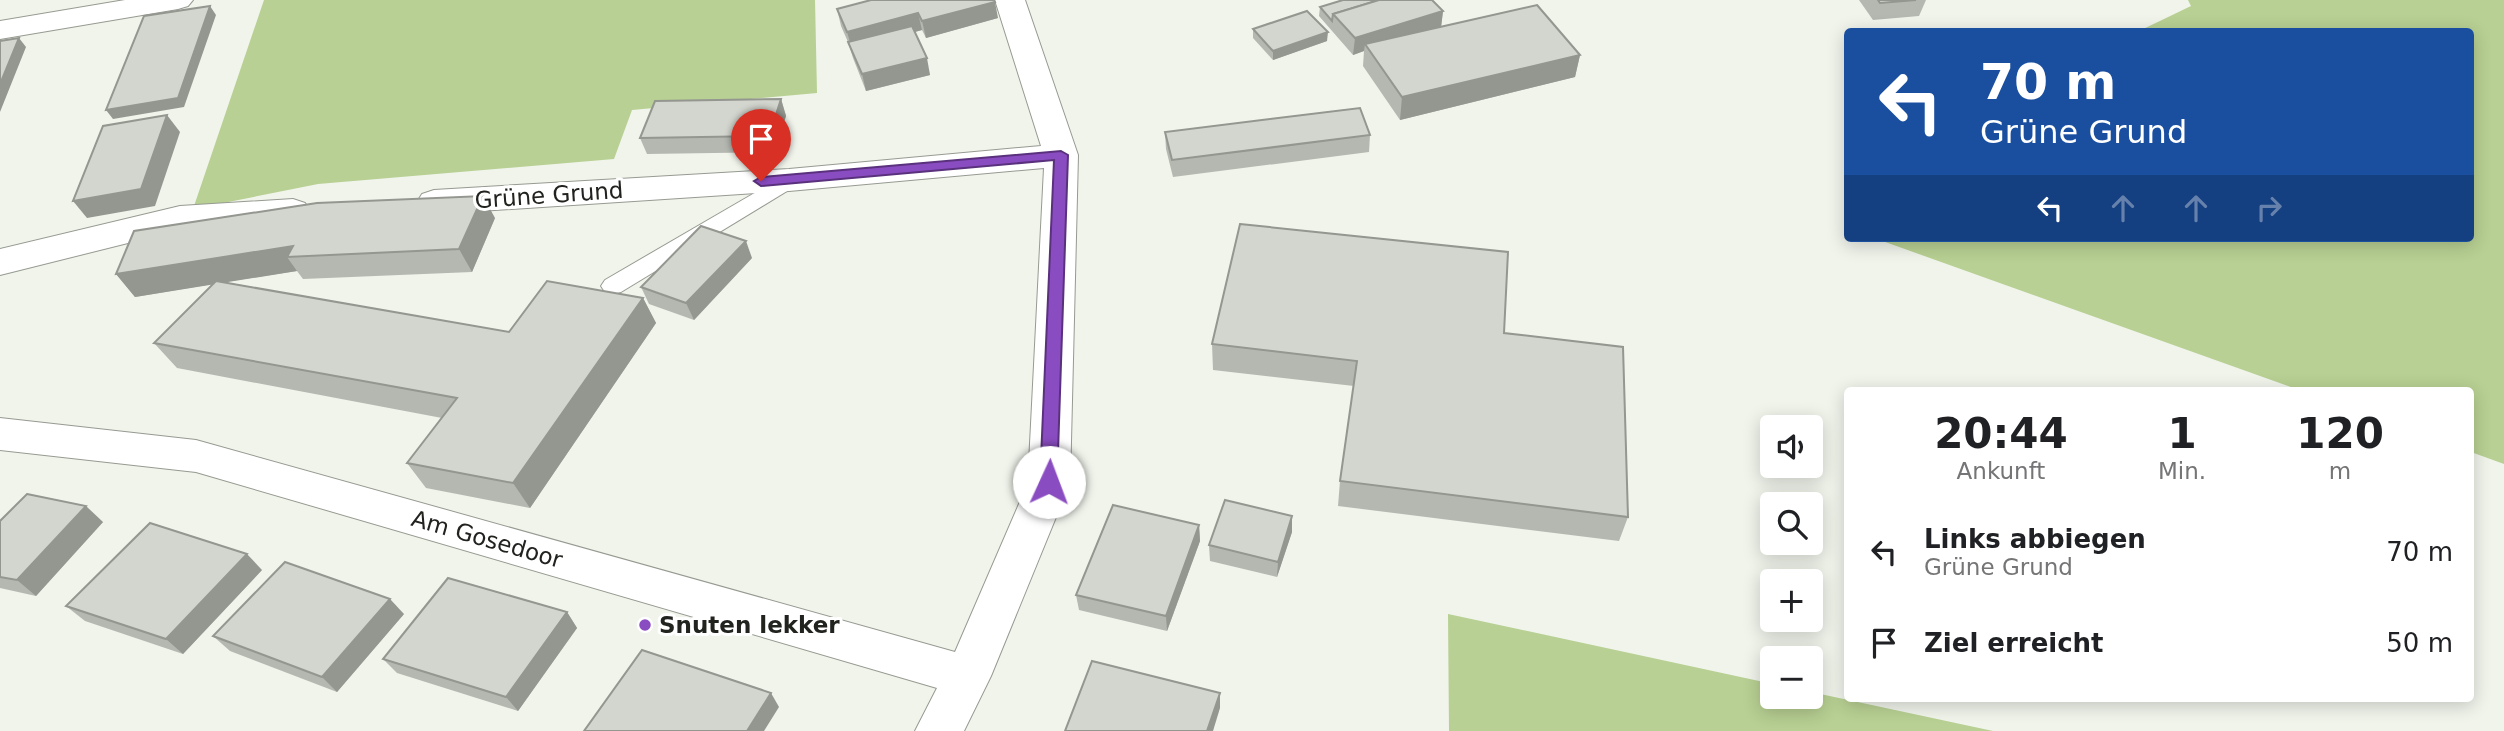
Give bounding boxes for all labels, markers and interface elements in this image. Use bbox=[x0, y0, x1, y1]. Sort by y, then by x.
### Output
text: 70 m bbox=[1980, 54, 2116, 111]
icon: left bbox=[1865, 56, 1956, 147]
pin bbox=[731, 109, 791, 181]
text: Grüne Grund bbox=[1980, 113, 2187, 151]
icon: arrive bbox=[742, 120, 780, 158]
street label: Grüne Grund bbox=[474, 177, 624, 213]
icon: left bbox=[2031, 189, 2069, 227]
icon: ahead bbox=[2104, 189, 2142, 227]
icon: ahead bbox=[2177, 189, 2215, 227]
icon: right bbox=[2250, 189, 2288, 227]
text: 20:44 bbox=[1934, 409, 2068, 458]
text: 1 bbox=[2167, 409, 2197, 458]
text: 120 bbox=[2296, 409, 2384, 458]
map controls bbox=[1760, 415, 1823, 709]
button: sound bbox=[1760, 415, 1823, 478]
position arrow bbox=[1012, 445, 1086, 519]
text: Ankunft bbox=[1957, 458, 2045, 484]
text: Min. bbox=[2158, 458, 2206, 484]
text: m bbox=[2329, 458, 2351, 484]
button: search bbox=[1760, 492, 1823, 555]
street label: Am Gosedoor bbox=[409, 505, 566, 573]
text: Links abbiegen bbox=[1924, 524, 2146, 554]
icon: left bbox=[1865, 533, 1903, 571]
text: 70 m bbox=[2386, 537, 2453, 567]
text: Grüne Grund bbox=[1924, 554, 2073, 580]
button: + bbox=[1760, 569, 1823, 632]
place label: Snuten lekker bbox=[659, 612, 840, 638]
marker: Snuten lekker bbox=[637, 617, 653, 633]
icon: arrive bbox=[1865, 624, 1903, 662]
text: Ziel erreicht bbox=[1924, 628, 2104, 658]
text: 50 m bbox=[2386, 628, 2453, 658]
button: − bbox=[1760, 646, 1823, 709]

